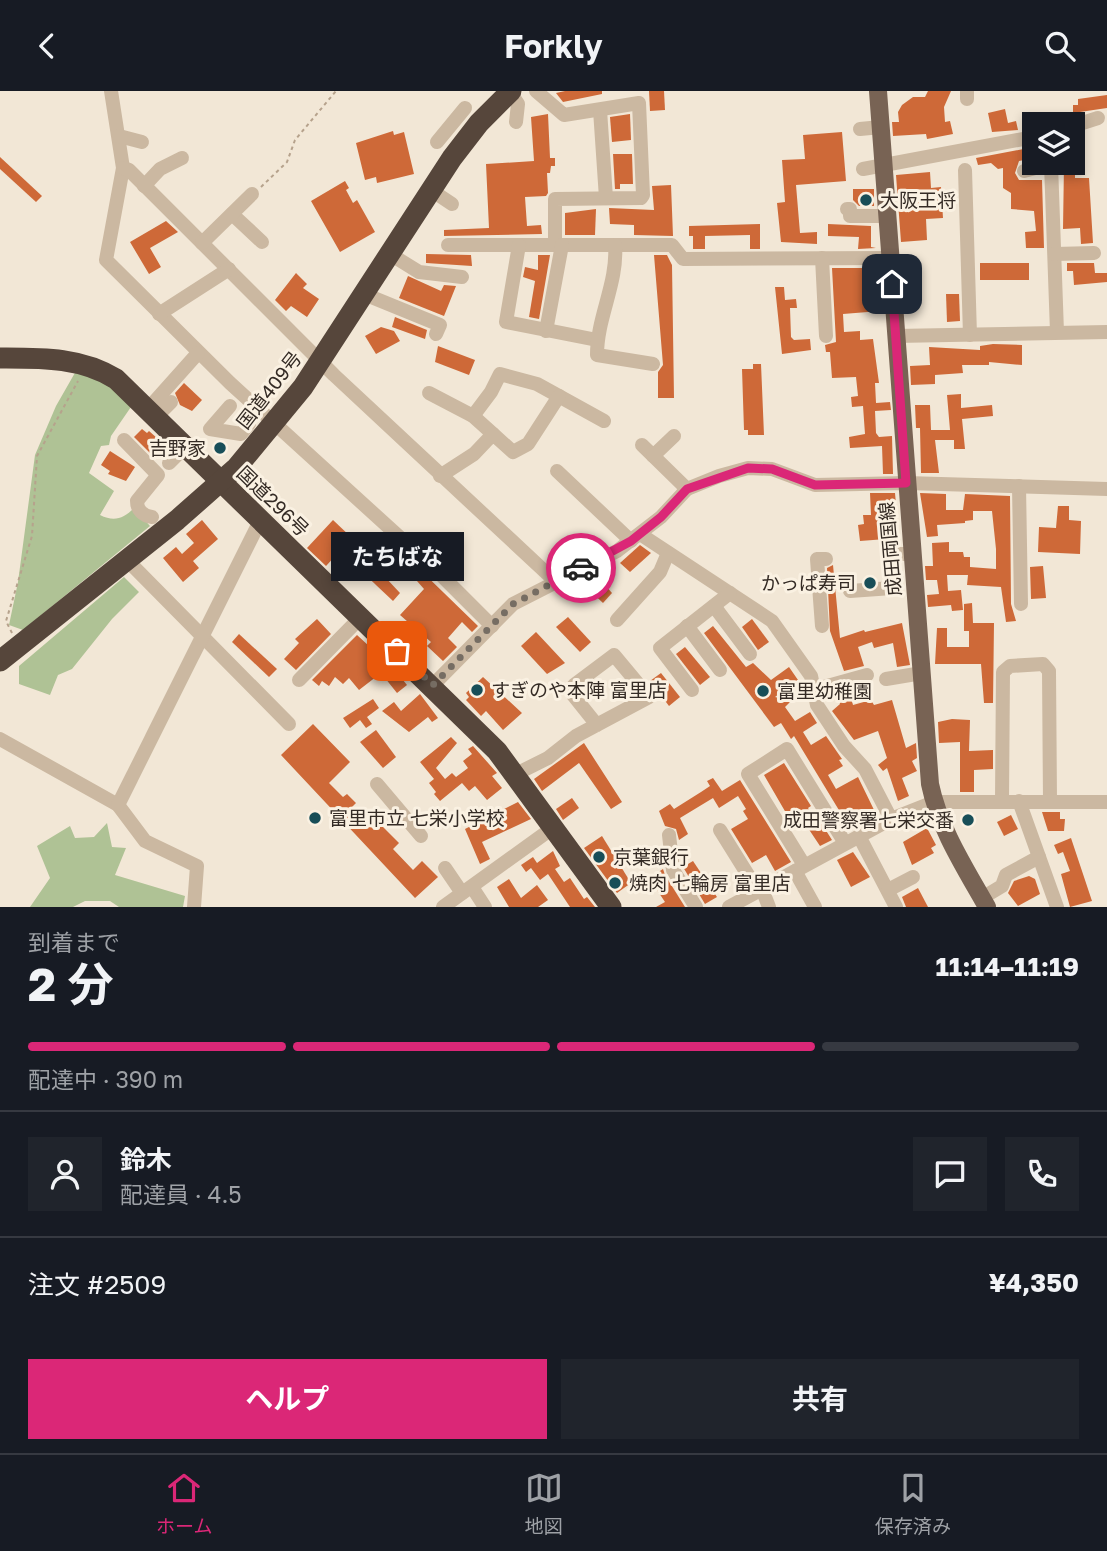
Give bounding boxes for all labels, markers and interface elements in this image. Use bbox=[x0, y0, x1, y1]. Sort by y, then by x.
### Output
icon: back bbox=[28, 27, 66, 65]
text: Forkly bbox=[504, 27, 603, 65]
icon: search bbox=[1041, 27, 1079, 65]
map controls bbox=[1022, 112, 1085, 175]
button: layers bbox=[1022, 112, 1085, 175]
place label: 大阪王将 bbox=[880, 188, 956, 211]
marker: 大阪王将 bbox=[858, 192, 874, 208]
pin bbox=[862, 254, 922, 314]
icon: home bbox=[873, 265, 911, 303]
street label: 国道409号 bbox=[231, 346, 306, 433]
place label: 吉野家 bbox=[149, 436, 206, 459]
marker: 吉野家 bbox=[212, 440, 228, 456]
street label: 国道296号 bbox=[233, 461, 314, 541]
street label: 成田両国線 bbox=[874, 501, 905, 597]
callout: たちばな bbox=[330, 532, 464, 581]
courier bbox=[546, 533, 616, 603]
text: たちばな bbox=[352, 542, 444, 570]
icon: car bbox=[562, 549, 600, 587]
place label: かっぱ寿司 bbox=[761, 571, 856, 594]
marker: かっぱ寿司 bbox=[862, 575, 878, 591]
pin bbox=[367, 621, 427, 681]
icon: bag bbox=[378, 632, 416, 670]
place label: すぎのや本陣 富里店 bbox=[491, 678, 667, 701]
place label: 富里幼稚園 bbox=[777, 679, 872, 702]
marker: すぎのや本陣 富里店 bbox=[469, 682, 485, 698]
marker: 富里幼稚園 bbox=[755, 683, 771, 699]
place label: 富里市立 七栄小学校 bbox=[329, 806, 505, 829]
place label: 成田警察署七栄交番 bbox=[783, 808, 954, 831]
marker: 富里市立 七栄小学校 bbox=[307, 810, 323, 826]
marker: 成田警察署七栄交番 bbox=[960, 812, 976, 828]
place label: 京葉銀行 bbox=[613, 845, 689, 868]
marker: 京葉銀行 bbox=[591, 849, 607, 865]
place label: 焼肉 七輪房 富里店 bbox=[629, 871, 791, 894]
marker: 焼肉 七輪房 富里店 bbox=[607, 875, 623, 891]
text: 到着まで bbox=[28, 928, 120, 956]
text: 11:14–11:19 bbox=[935, 951, 1079, 982]
text: 2 分 bbox=[28, 956, 114, 1011]
text: 配達中 · 390 m bbox=[28, 1065, 183, 1093]
button: person bbox=[28, 1137, 102, 1211]
button: chat bbox=[913, 1137, 987, 1211]
button: phone bbox=[1005, 1137, 1079, 1211]
text: 鈴木 bbox=[120, 1144, 172, 1175]
text: 配達員 · 4.5 bbox=[120, 1180, 242, 1208]
text: ¥4,350 bbox=[989, 1267, 1079, 1298]
text: 注文 #2509 bbox=[28, 1269, 166, 1300]
button: ヘルプ bbox=[28, 1359, 547, 1439]
button: 共有 bbox=[561, 1359, 1079, 1439]
tab: ホーム bbox=[156, 1469, 213, 1538]
tab: 地図 bbox=[525, 1469, 563, 1538]
tab: 保存済み bbox=[875, 1469, 951, 1538]

